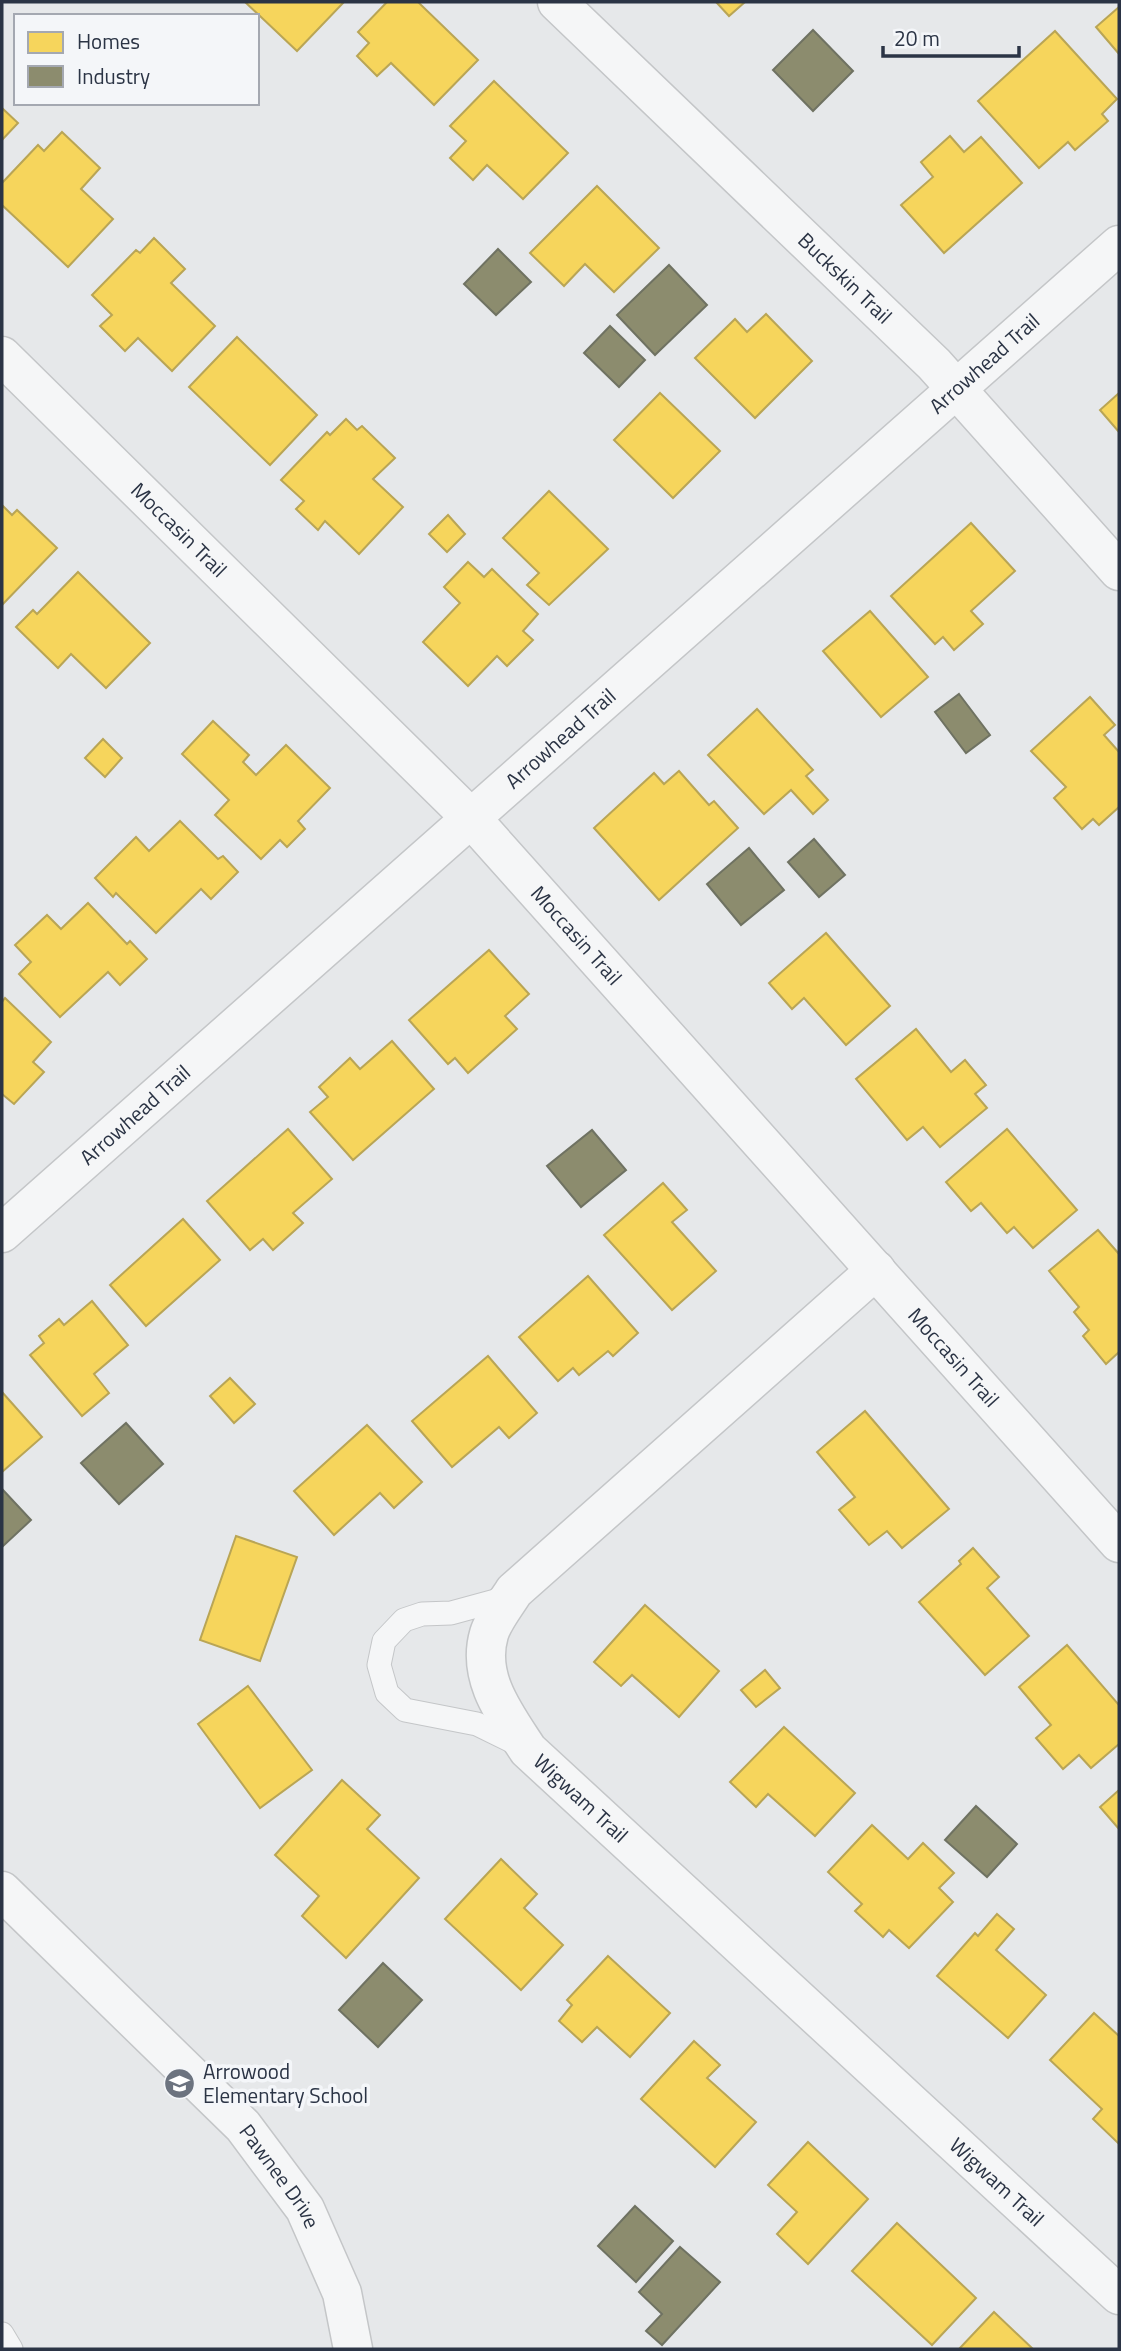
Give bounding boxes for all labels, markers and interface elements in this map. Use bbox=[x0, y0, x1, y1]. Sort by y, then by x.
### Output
legend bbox=[14, 14, 259, 105]
scale bar bbox=[883, 14, 1020, 58]
text: 20 m bbox=[894, 22, 940, 54]
text: Homes bbox=[77, 25, 140, 57]
text: Industry bbox=[77, 60, 150, 92]
street label: Buckskin Trail bbox=[791, 224, 900, 331]
street label: Arrowhead Trail bbox=[922, 305, 1047, 421]
street label: Moccasin Trail bbox=[124, 474, 235, 584]
street label: Arrowhead Trail bbox=[498, 680, 623, 796]
street label: Moccasin Trail bbox=[524, 878, 630, 992]
street label: Arrowhead Trail bbox=[72, 1056, 197, 1172]
street label: Moccasin Trail bbox=[901, 1300, 1007, 1414]
street label: Wigwam Trail bbox=[527, 1746, 636, 1850]
place label: Arrowood Elementary School bbox=[203, 2055, 368, 2111]
school or university icon: Arrowood Elementary School bbox=[163, 2067, 197, 2101]
street label: Pawnee Drive bbox=[232, 2117, 329, 2233]
street label: Wigwam Trail bbox=[943, 2129, 1052, 2234]

